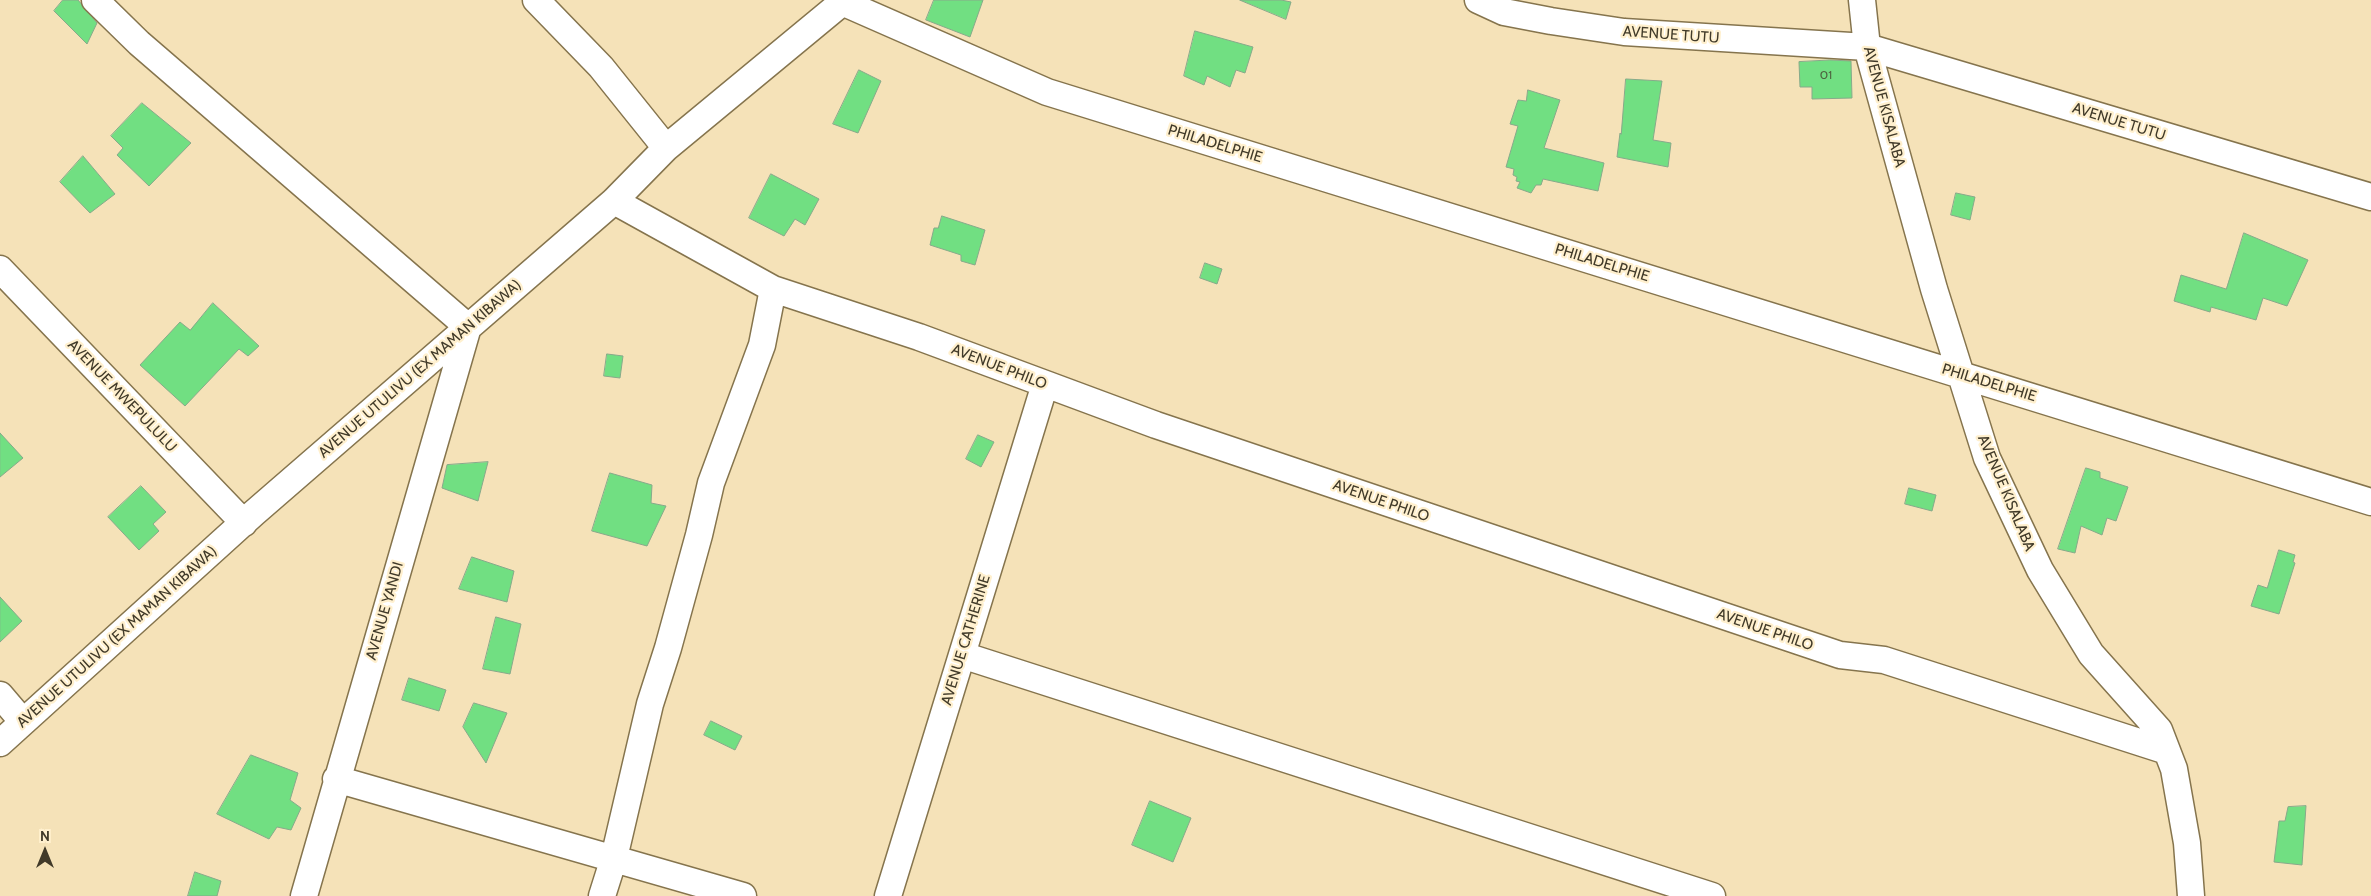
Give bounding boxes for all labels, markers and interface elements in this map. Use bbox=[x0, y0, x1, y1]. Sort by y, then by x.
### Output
street label: AVENUE TUTU bbox=[1622, 23, 1720, 47]
street label: AVENUE KISALABA bbox=[1859, 45, 1909, 169]
house number: 01 bbox=[1820, 68, 1832, 82]
street label: AVENUE TUTU bbox=[2070, 99, 2168, 145]
street label: PHILADELPHIE bbox=[1166, 121, 1264, 167]
street label: PHILADELPHIE bbox=[1553, 240, 1651, 286]
street label: AVENUE UTULIVU (EX MAMAN KIBAWA) bbox=[315, 276, 525, 462]
street label: AVENUE MWEPULULU bbox=[64, 336, 180, 456]
street label: AVENUE PHILO bbox=[949, 341, 1049, 393]
street label: PHILADELPHIE bbox=[1940, 360, 2038, 406]
street label: AVENUE KISALABA bbox=[1973, 432, 2039, 554]
street label: AVENUE PHILO bbox=[1330, 476, 1432, 526]
street label: AVENUE UTULIVU (EX MAMAN KIBAWA) bbox=[13, 542, 221, 732]
street label: AVENUE YANDI bbox=[362, 560, 408, 662]
street label: AVENUE CATHERINE bbox=[938, 573, 994, 707]
street label: AVENUE PHILO bbox=[1714, 605, 1816, 655]
north arrow bbox=[20, 826, 70, 876]
text: N bbox=[40, 827, 50, 845]

